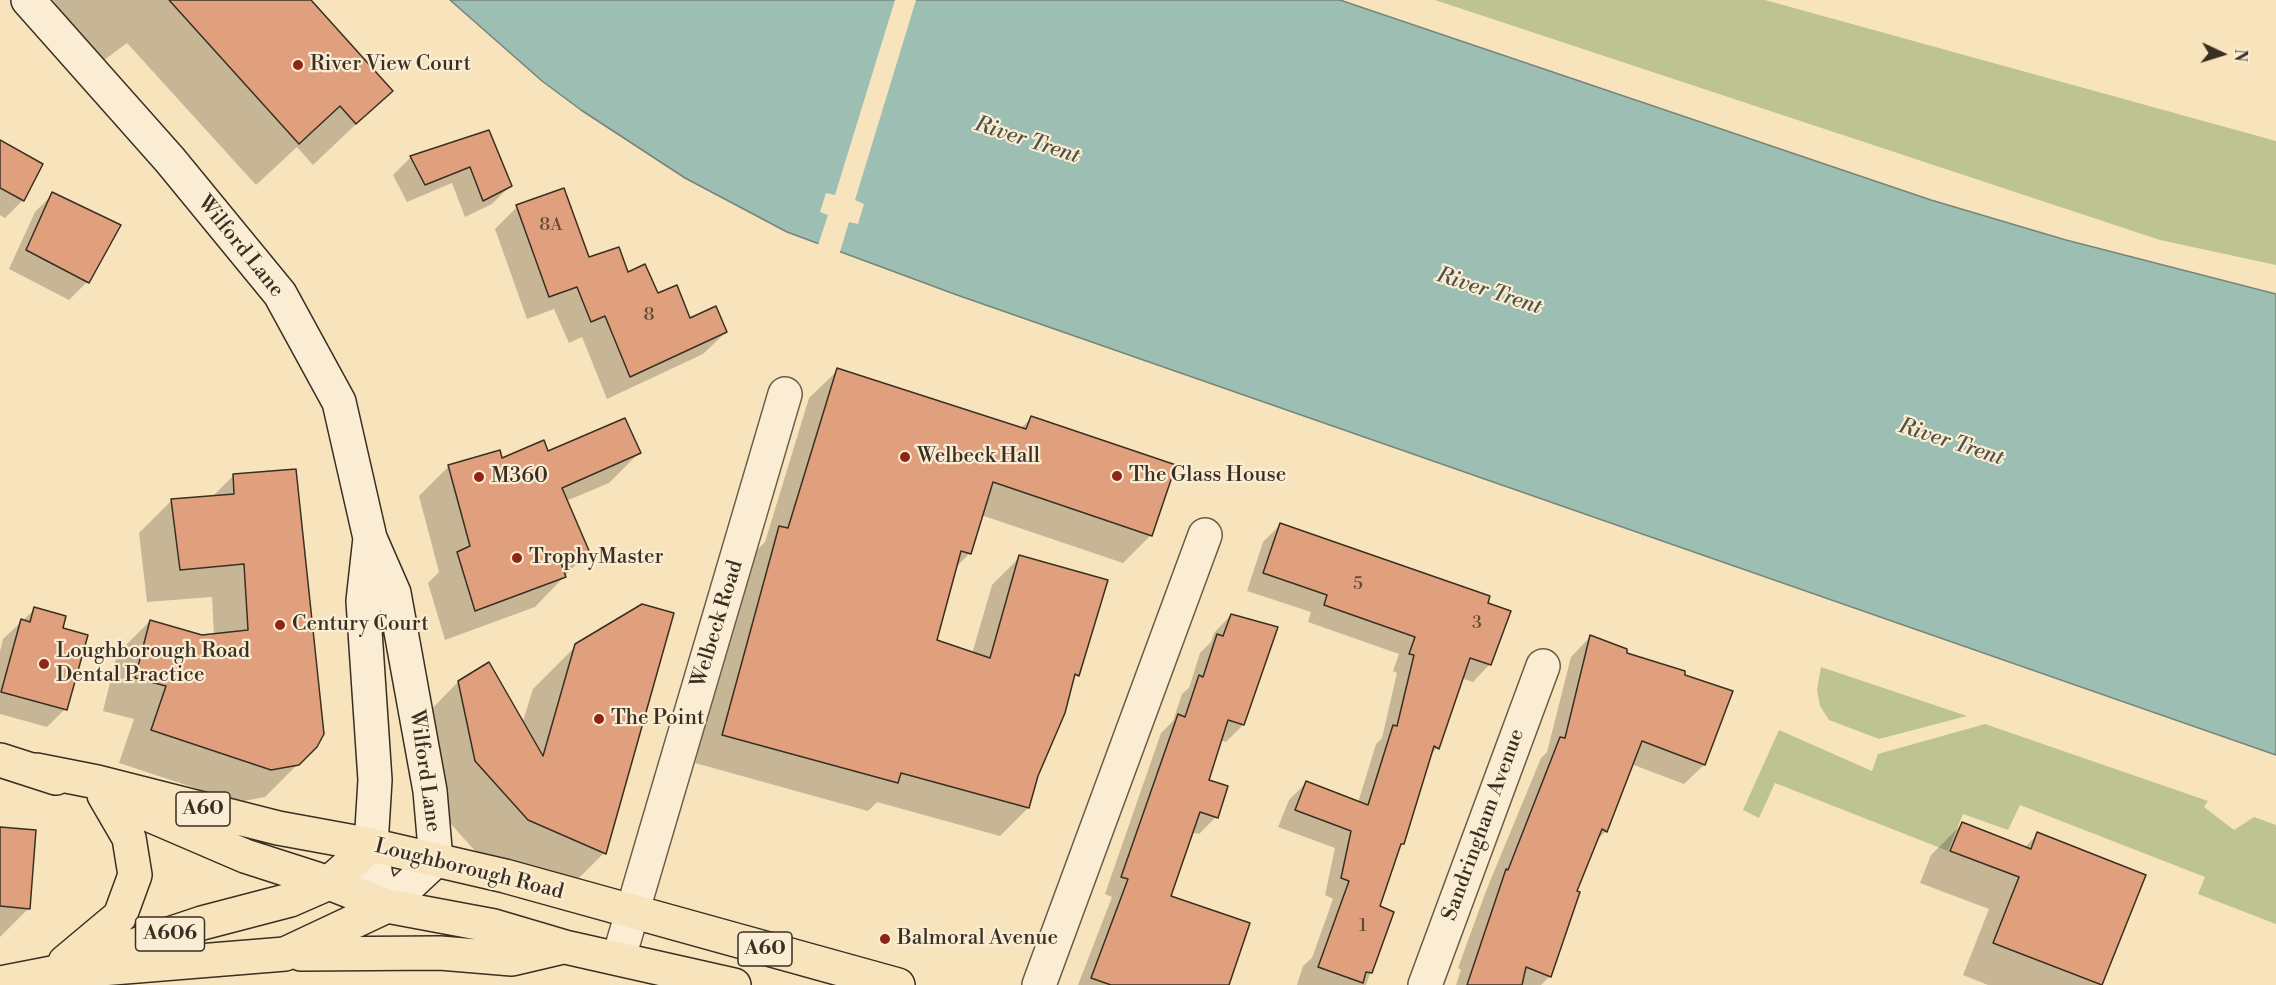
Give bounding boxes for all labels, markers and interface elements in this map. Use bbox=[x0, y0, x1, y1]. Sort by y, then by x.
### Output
north arrow bbox=[2192, 24, 2252, 84]
text: N bbox=[2230, 48, 2250, 62]
place label: River View Court bbox=[310, 52, 471, 78]
marker: River View Court bbox=[291, 58, 305, 72]
water label: River Trent bbox=[971, 112, 1083, 170]
street label: Wilford Lane bbox=[191, 191, 289, 303]
house number: 8A bbox=[539, 215, 563, 237]
water label: River Trent bbox=[1433, 263, 1545, 321]
house number: 8 bbox=[643, 305, 655, 327]
water label: River Trent bbox=[1895, 414, 2007, 472]
place label: Welbeck Hall bbox=[917, 444, 1040, 470]
marker: Welbeck Hall bbox=[898, 450, 912, 464]
place label: The Glass House bbox=[1129, 463, 1286, 489]
place label: M360 bbox=[491, 464, 548, 490]
marker: The Glass House bbox=[1110, 469, 1124, 483]
marker: M360 bbox=[472, 470, 486, 484]
place label: TrophyMaster bbox=[529, 545, 664, 571]
marker: TrophyMaster bbox=[510, 551, 524, 565]
street label: Welbeck Road bbox=[687, 557, 749, 691]
house number: 5 bbox=[1353, 574, 1363, 596]
place label: Century Court bbox=[292, 612, 429, 638]
house number: 3 bbox=[1472, 613, 1482, 635]
marker: Century Court bbox=[273, 618, 287, 632]
place label: Loughborough Road Dental Practice bbox=[56, 639, 250, 689]
marker: Loughborough Road Dental Practice bbox=[37, 657, 51, 671]
place label: The Point bbox=[611, 706, 704, 732]
street label: Wilford Lane bbox=[403, 708, 445, 834]
marker: The Point bbox=[592, 712, 606, 726]
street label: Sandringham Avenue bbox=[1438, 726, 1530, 924]
road number: A60 bbox=[176, 792, 230, 826]
street label: Loughborough Road bbox=[372, 834, 566, 906]
house number: 1 bbox=[1359, 916, 1367, 938]
road number: A606 bbox=[136, 917, 204, 951]
place label: Balmoral Avenue bbox=[897, 926, 1058, 952]
road number: A60 bbox=[738, 932, 792, 966]
marker: Balmoral Avenue bbox=[878, 932, 892, 946]

